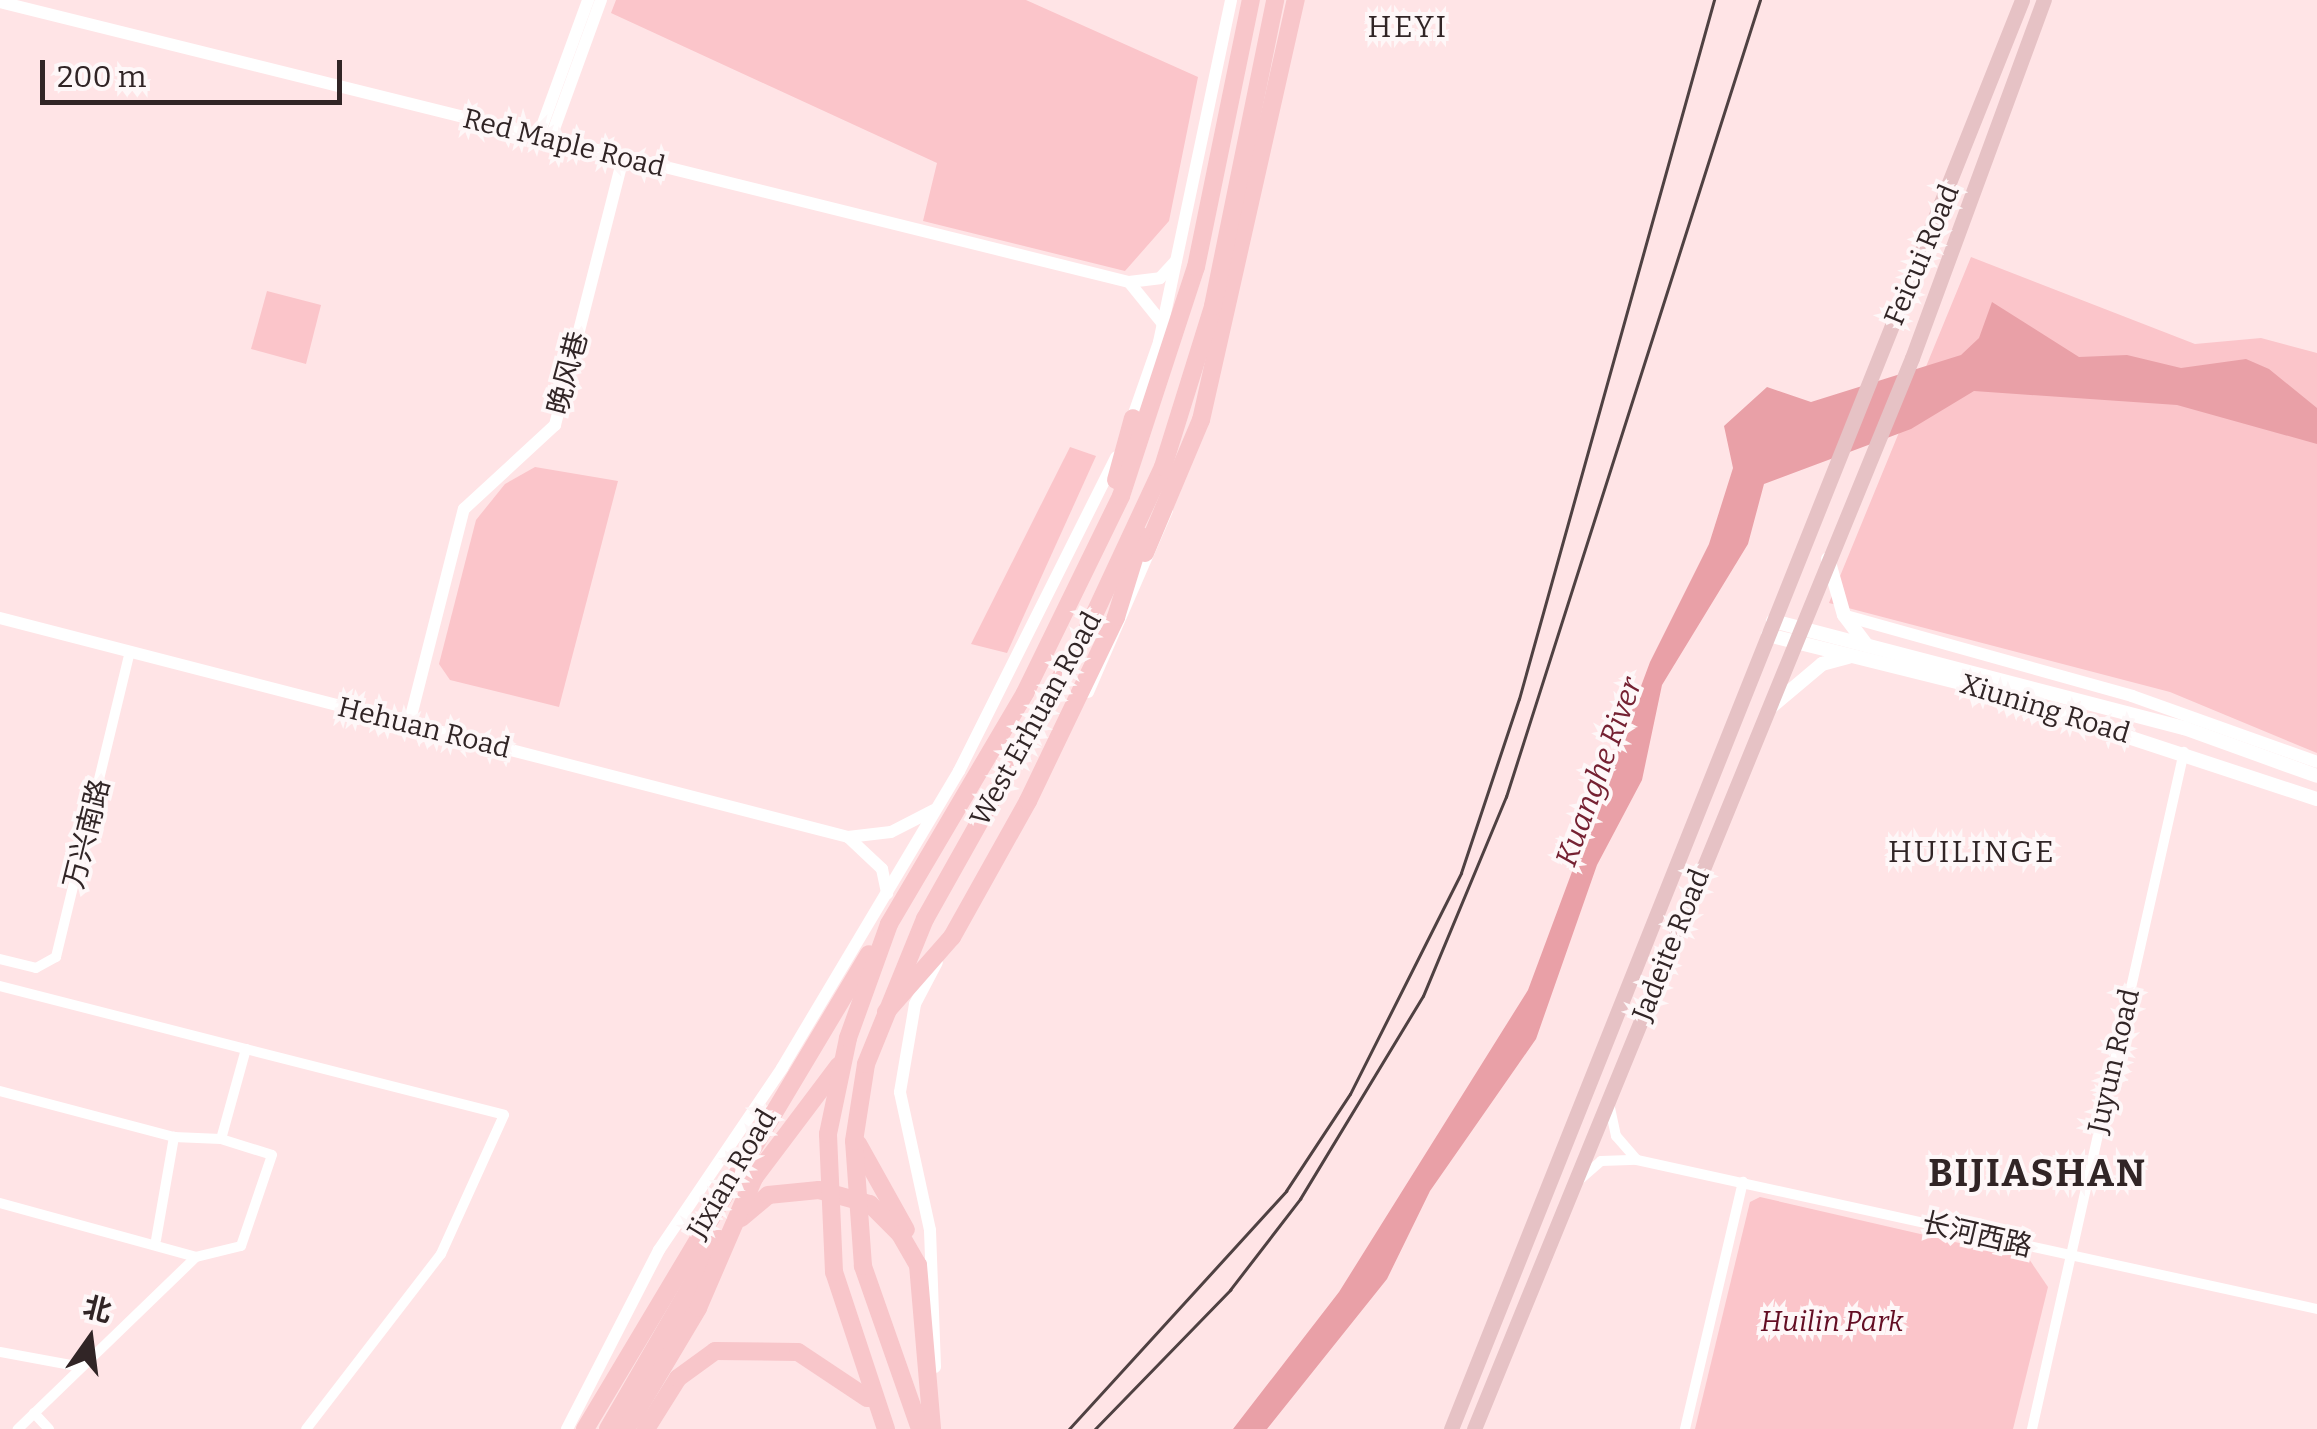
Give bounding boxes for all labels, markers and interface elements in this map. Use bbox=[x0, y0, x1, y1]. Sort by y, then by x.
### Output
district label: HEYI bbox=[1368, 9, 1448, 45]
scale bar bbox=[45, 40, 348, 102]
text: 200 m bbox=[57, 59, 146, 95]
street label: Red Maple Road bbox=[460, 102, 668, 184]
street label: Feicui Road bbox=[1877, 180, 1967, 330]
street label: 晚风巷 bbox=[541, 328, 595, 418]
street label: West Erhuan Road bbox=[963, 606, 1109, 832]
street label: Xiuning Road bbox=[1956, 667, 2134, 751]
water label: Kuanghe River bbox=[1548, 673, 1650, 871]
street label: Hehuan Road bbox=[334, 690, 514, 766]
street label: 万兴南路 bbox=[57, 776, 117, 892]
district label: HUILINGE bbox=[1888, 834, 2056, 870]
street label: Jadeite Road bbox=[1625, 864, 1717, 1026]
street label: Juyun Road bbox=[2081, 986, 2147, 1136]
street label: Jixian Road bbox=[680, 1103, 784, 1245]
district label: BIJIASHAN bbox=[1928, 1151, 2148, 1197]
street label: 长河西路 bbox=[1919, 1206, 2035, 1264]
north arrow bbox=[40, 1289, 140, 1389]
text: 北 bbox=[80, 1290, 115, 1329]
park label: Huilin Park bbox=[1761, 1305, 1903, 1339]

